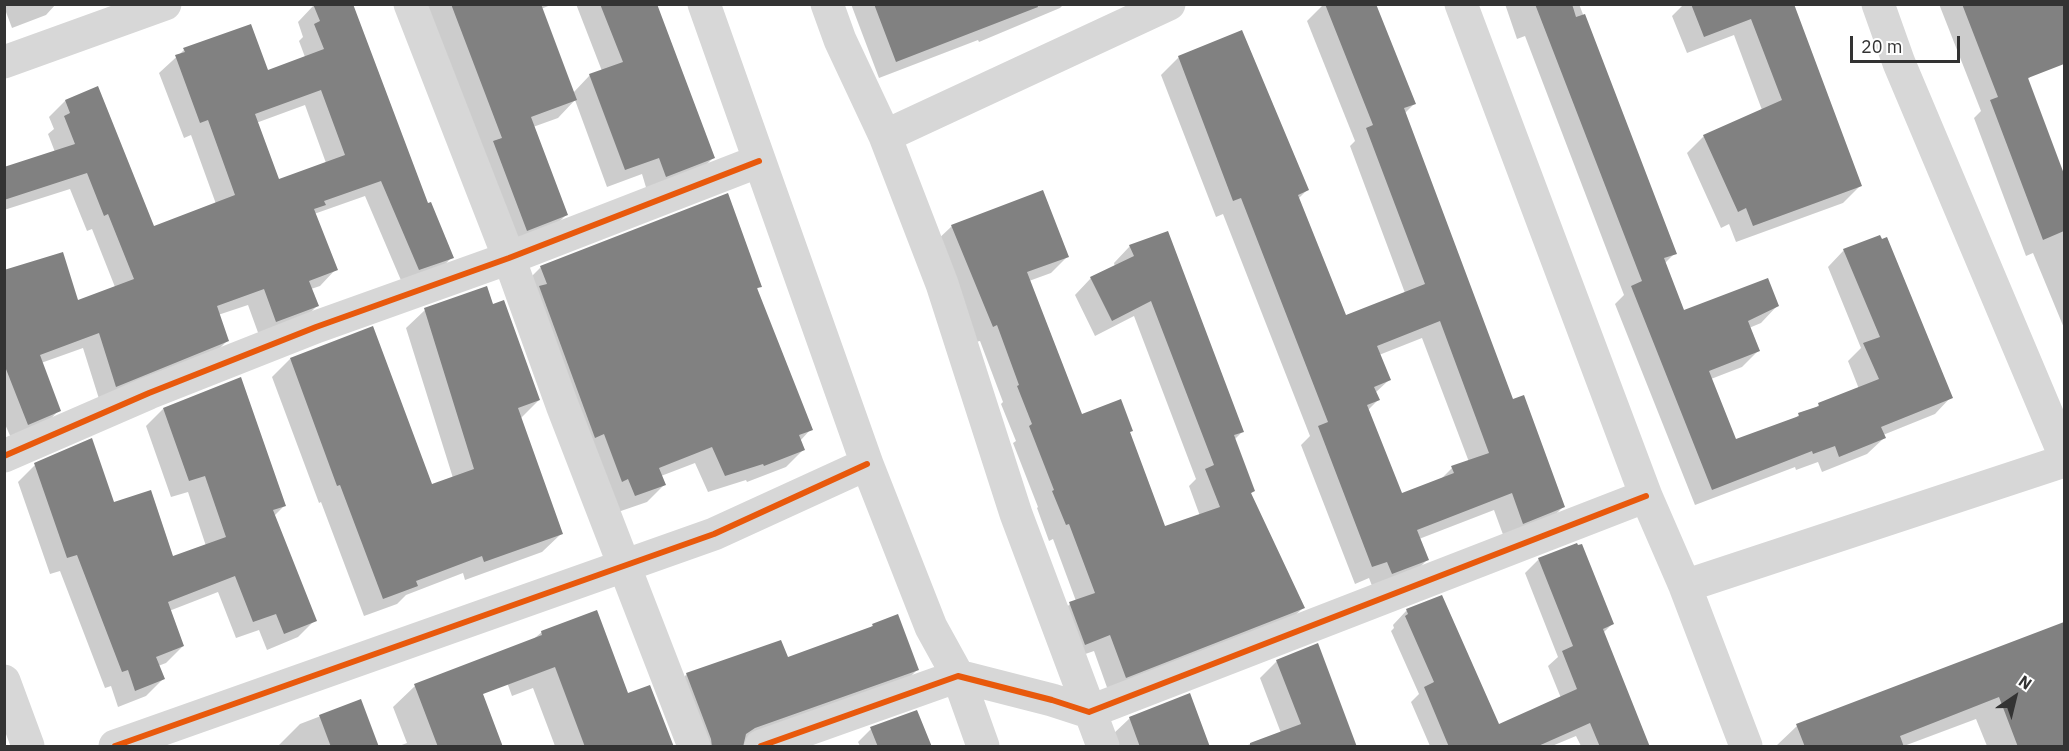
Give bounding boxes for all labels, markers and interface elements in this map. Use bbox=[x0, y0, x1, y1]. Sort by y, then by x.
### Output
scale bar bbox=[1853, 24, 1962, 62]
text: 20 m bbox=[1861, 35, 1903, 58]
north arrow bbox=[1985, 667, 2045, 727]
text: N bbox=[2015, 671, 2036, 694]

